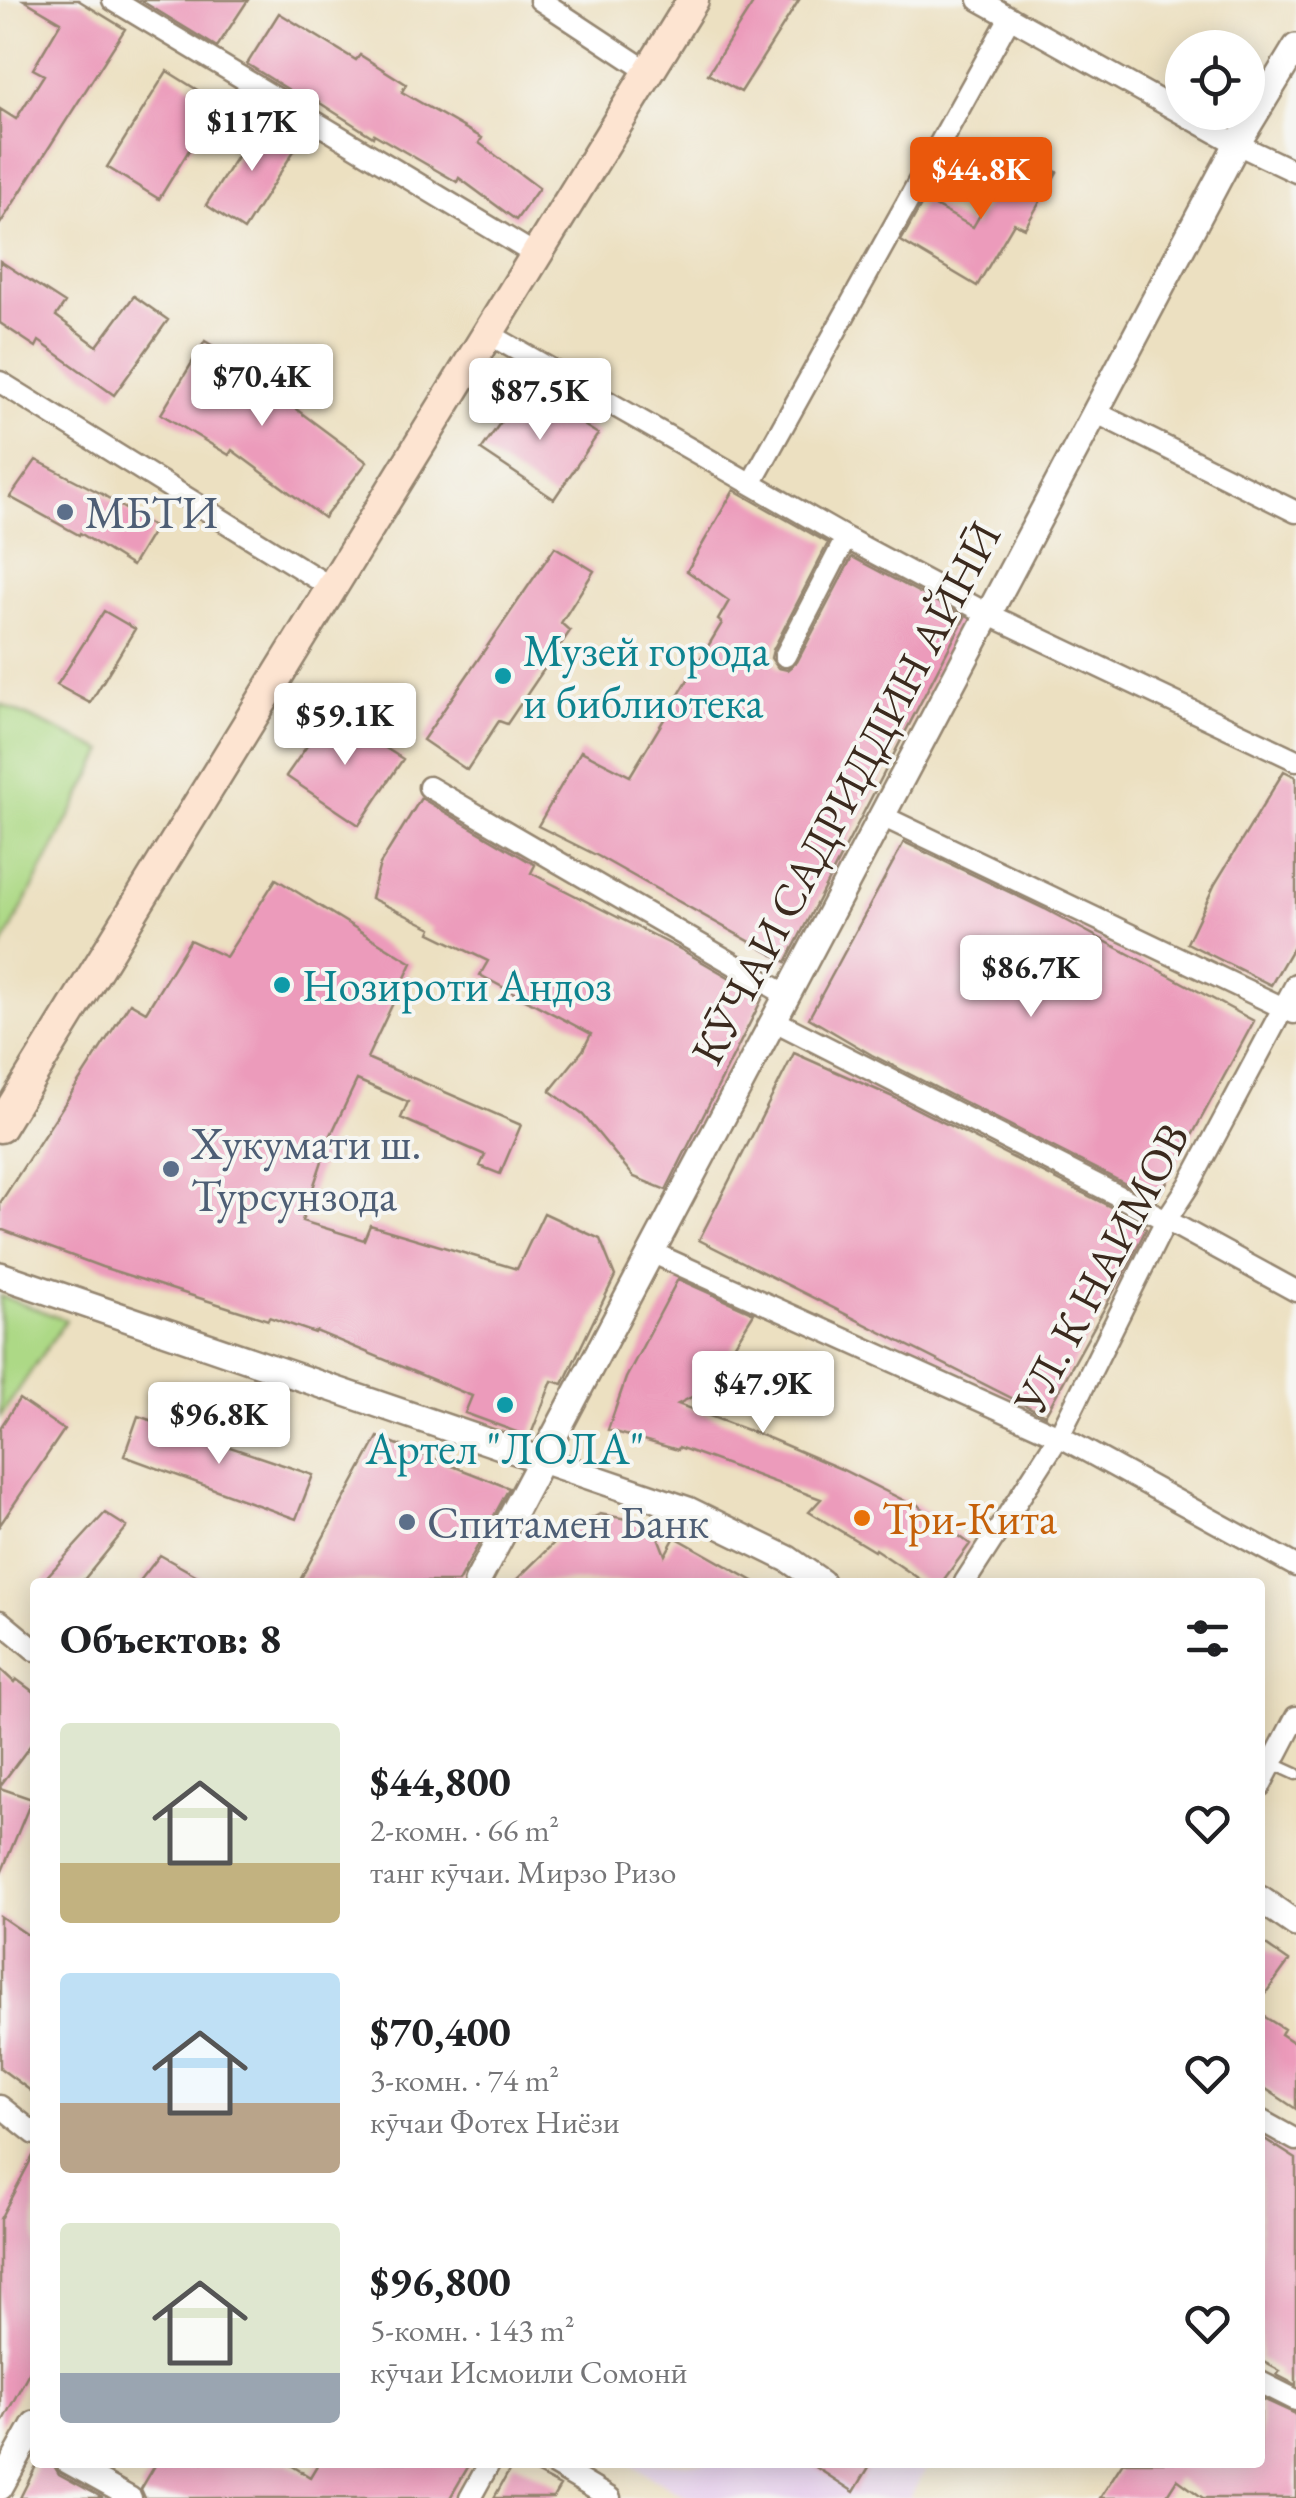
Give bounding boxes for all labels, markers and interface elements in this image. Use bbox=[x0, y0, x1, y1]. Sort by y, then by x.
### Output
map controls bbox=[1165, 30, 1265, 130]
button: locate bbox=[1165, 30, 1265, 130]
pin: $117K bbox=[182, 89, 322, 174]
text: $117K bbox=[207, 100, 297, 142]
pin: $44.8K bbox=[900, 137, 1062, 222]
text: $44.8K bbox=[932, 148, 1030, 190]
pin: $70.4K bbox=[181, 344, 343, 429]
text: $70.4K bbox=[213, 355, 311, 397]
pin: $87.5K bbox=[459, 358, 621, 443]
text: $87.5K bbox=[491, 369, 589, 411]
place label: МБТИ bbox=[85, 483, 218, 541]
marker: МБТИ bbox=[54, 501, 76, 523]
street label: КӮЧАИ САДРИДДИН АЙНӢ bbox=[677, 512, 1013, 1074]
place label: Музей города и библиотека bbox=[523, 621, 769, 731]
marker: Музей города и библиотека bbox=[492, 665, 514, 687]
pin: $59.1K bbox=[264, 683, 426, 768]
text: $59.1K bbox=[296, 694, 394, 736]
pin: $86.7K bbox=[950, 935, 1112, 1020]
text: $86.7K bbox=[982, 946, 1080, 988]
place label: Нозироти Андоз bbox=[302, 956, 612, 1014]
marker: Нозироти Андоз bbox=[271, 974, 293, 996]
street label: УЛ. К НАИМОВ bbox=[1000, 1113, 1202, 1424]
place label: Хукумати ш. Турсунзода bbox=[190, 1114, 422, 1224]
marker: Хукумати ш. Турсунзода bbox=[160, 1158, 182, 1180]
pin: $47.9K bbox=[682, 1351, 844, 1436]
text: $47.9K bbox=[714, 1362, 812, 1404]
pin: $96.8K bbox=[138, 1382, 300, 1467]
text: $96.8K bbox=[170, 1393, 268, 1435]
marker: Артел "ЛОЛА" bbox=[494, 1394, 516, 1416]
place label: Артел "ЛОЛА" bbox=[364, 1419, 645, 1477]
place label: Три-Кита bbox=[882, 1489, 1057, 1547]
place label: Спитамен Банк bbox=[427, 1493, 709, 1551]
marker: Три-Кита bbox=[851, 1507, 873, 1529]
marker: Спитамен Банк bbox=[396, 1511, 418, 1533]
text: Объектов: 8 bbox=[60, 1611, 281, 1666]
icon: filters bbox=[1180, 1611, 1235, 1666]
text: $44,800 bbox=[370, 1754, 511, 1809]
icon: home bbox=[140, 1763, 260, 1883]
icon: heart bbox=[1180, 1796, 1235, 1851]
text: 2-комн. · 66 m² bbox=[370, 1809, 559, 1851]
text: танг кӯчаи. Мирзо Ризо bbox=[370, 1851, 676, 1893]
text: $70,400 bbox=[370, 2004, 511, 2059]
icon: home bbox=[140, 2013, 260, 2133]
icon: heart bbox=[1180, 2046, 1235, 2101]
text: 3-комн. · 74 m² bbox=[370, 2059, 559, 2101]
text: кӯчаи Фотех Ниёзи bbox=[370, 2101, 620, 2143]
text: $96,800 bbox=[370, 2254, 511, 2309]
icon: home bbox=[140, 2263, 260, 2383]
icon: heart bbox=[1180, 2296, 1235, 2351]
text: 5-комн. · 143 m² bbox=[370, 2309, 575, 2351]
text: кӯчаи Исмоили Сомонӣ bbox=[370, 2351, 688, 2393]

